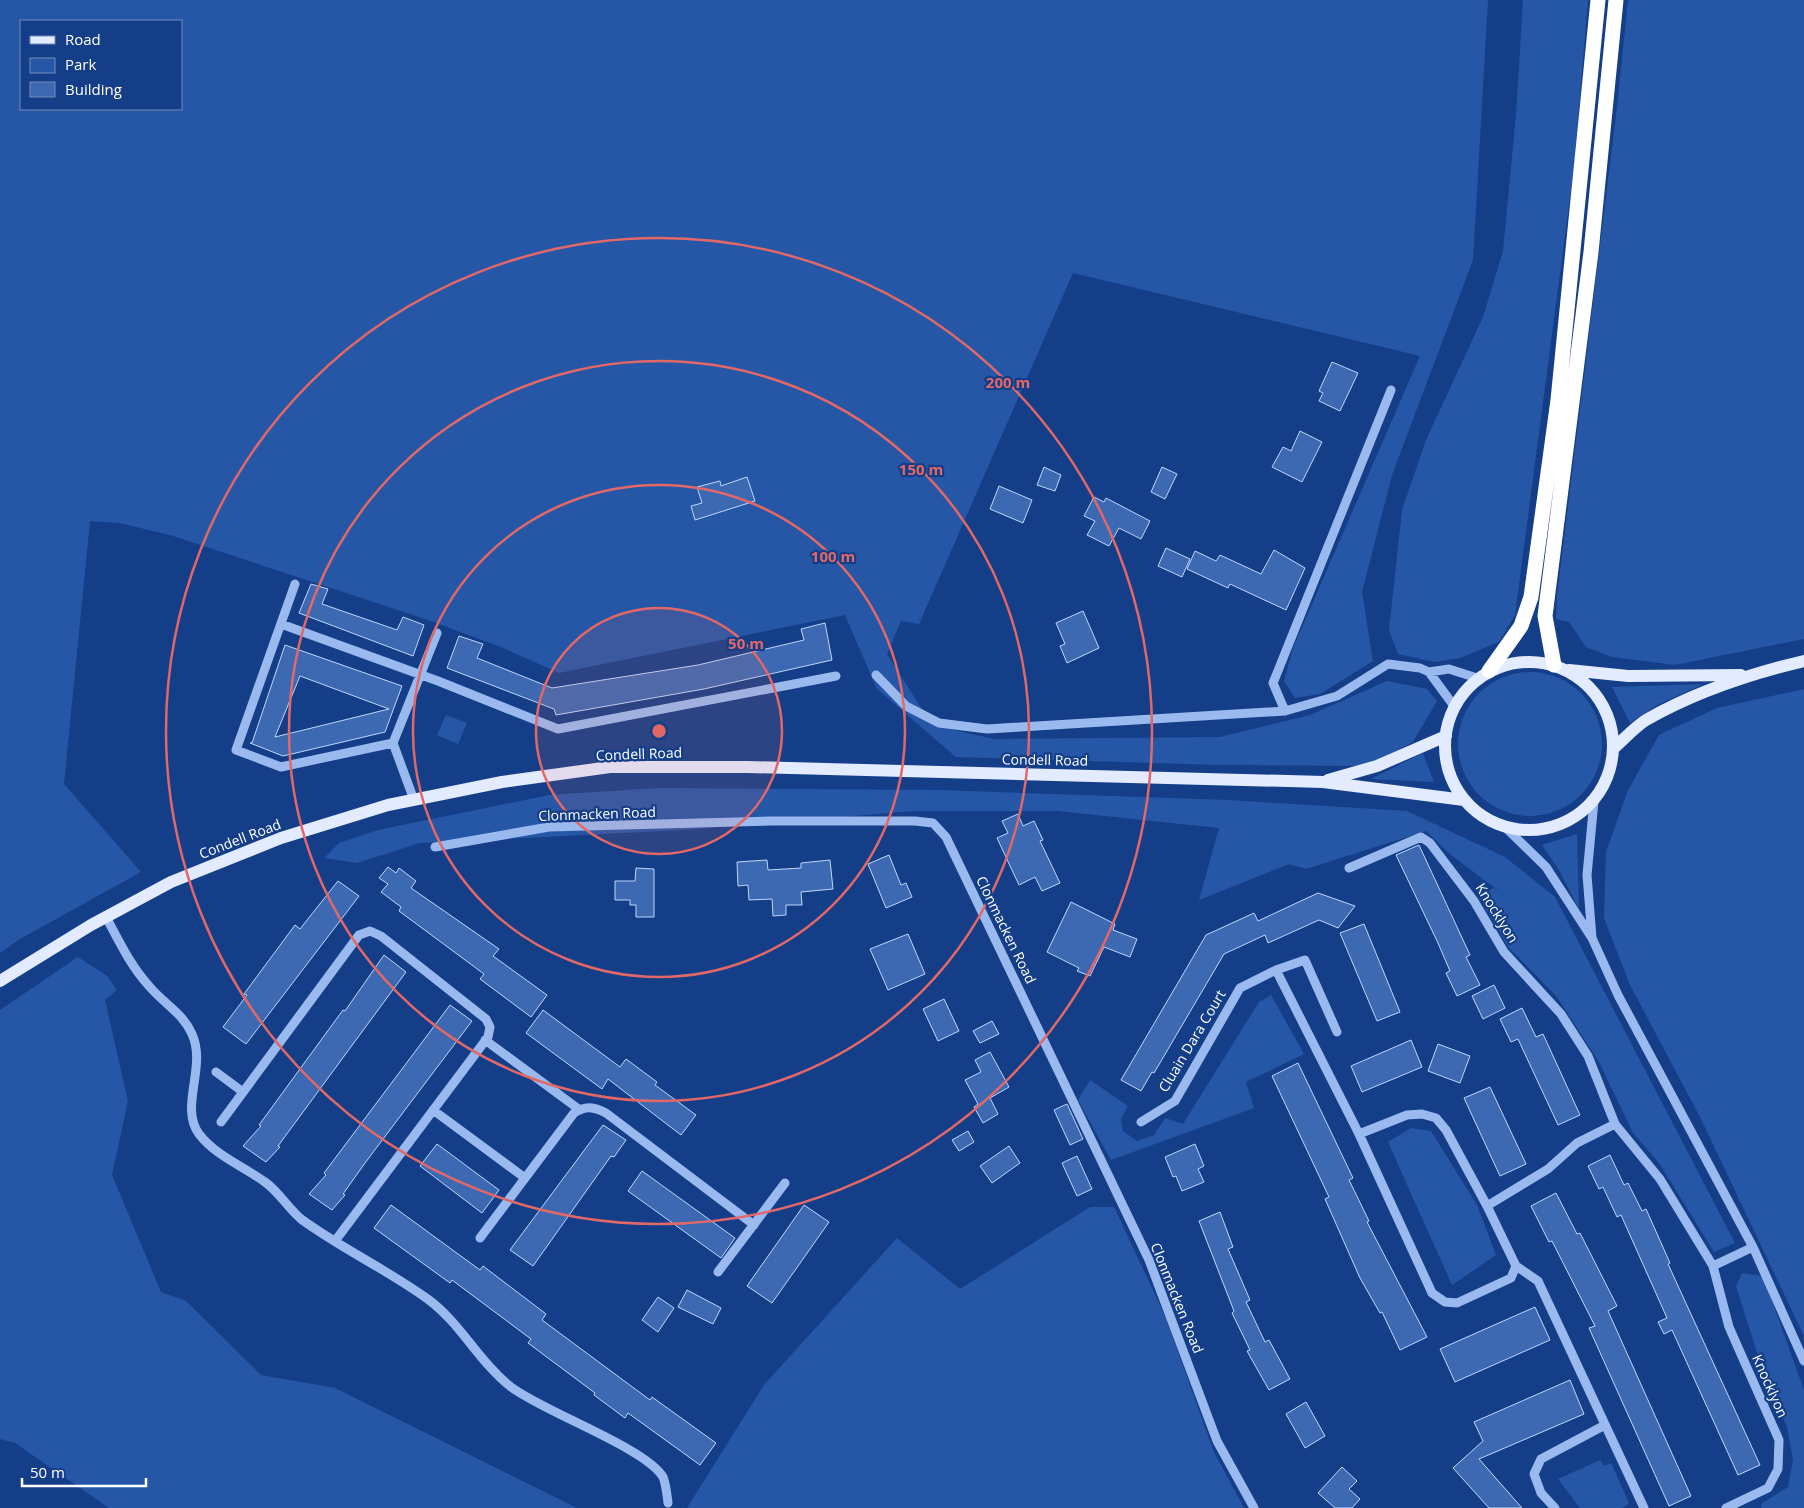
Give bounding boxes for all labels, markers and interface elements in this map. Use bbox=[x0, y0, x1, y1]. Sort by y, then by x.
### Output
legend bbox=[20, 20, 182, 110]
text: Road bbox=[65, 29, 101, 49]
text: Park bbox=[65, 54, 96, 74]
text: Building bbox=[65, 79, 122, 99]
text: 200 m bbox=[986, 372, 1030, 392]
text: 150 m bbox=[899, 459, 943, 479]
text: 100 m bbox=[811, 546, 855, 566]
text: 50 m bbox=[728, 633, 764, 653]
centre of rings bbox=[650, 722, 668, 740]
street label: Condell Road bbox=[595, 742, 682, 765]
street label: Condell Road bbox=[1002, 749, 1088, 770]
street label: Clonmacken Road bbox=[538, 802, 656, 825]
street label: Condell Road bbox=[196, 814, 284, 863]
street label: Clonmacken Road bbox=[972, 873, 1041, 987]
street label: Knocklyon bbox=[1472, 879, 1523, 946]
street label: Cluain Dara Court bbox=[1154, 986, 1230, 1095]
street label: Clonmacken Road bbox=[1147, 1240, 1208, 1356]
street label: Knocklyon bbox=[1748, 1351, 1793, 1420]
scale bar bbox=[22, 1456, 146, 1488]
text: 50 m bbox=[30, 1462, 65, 1482]

